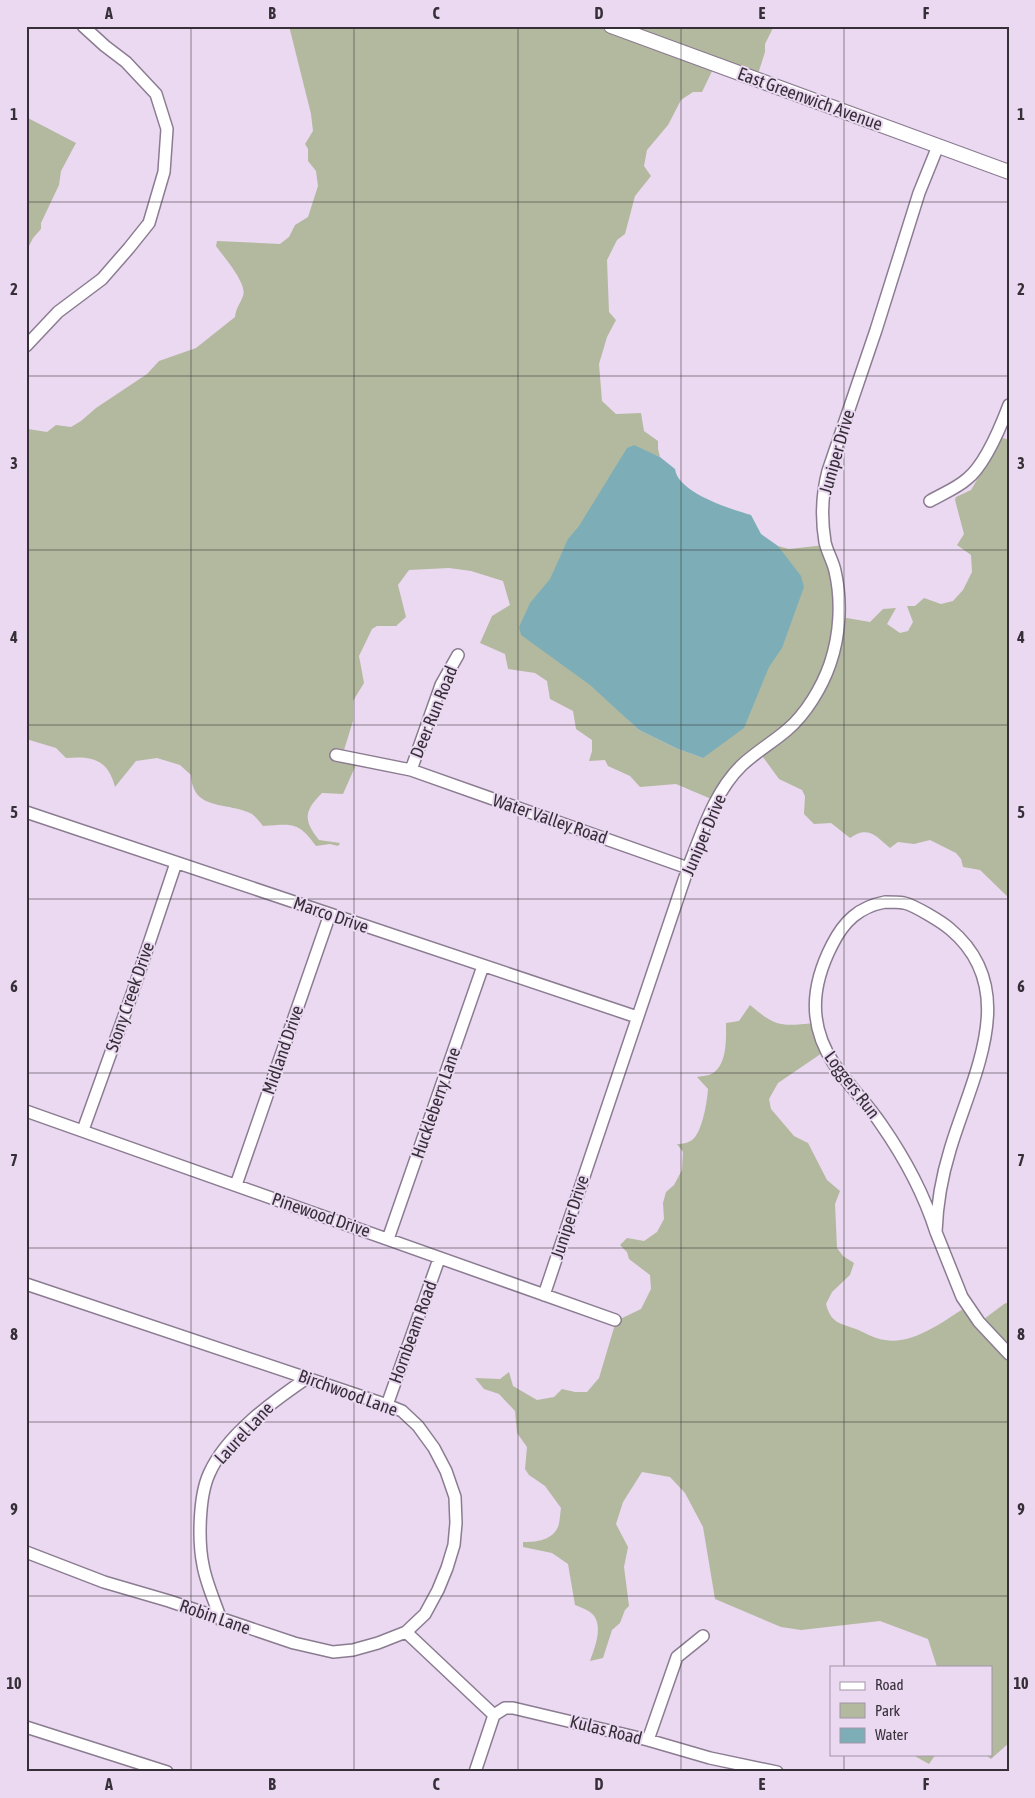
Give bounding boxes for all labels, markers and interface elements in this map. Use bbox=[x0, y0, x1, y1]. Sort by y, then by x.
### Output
text: A bbox=[104, 4, 113, 22]
text: B bbox=[268, 4, 276, 22]
text: C bbox=[432, 4, 440, 22]
text: D bbox=[595, 4, 604, 22]
text: E bbox=[759, 4, 766, 22]
text: F bbox=[923, 4, 930, 22]
street label: East Greenwich Avenue bbox=[735, 63, 885, 134]
text: 1 bbox=[10, 105, 18, 123]
text: 1 bbox=[1017, 105, 1025, 123]
text: 2 bbox=[10, 280, 18, 298]
text: 2 bbox=[1017, 280, 1025, 298]
street label: Juniper Drive bbox=[814, 407, 859, 496]
text: 3 bbox=[10, 454, 18, 472]
text: 3 bbox=[1017, 454, 1025, 472]
text: 4 bbox=[9, 628, 18, 646]
text: 4 bbox=[1016, 628, 1025, 646]
street label: Deer Run Road bbox=[406, 663, 462, 761]
street label: Water Valley Road bbox=[490, 789, 610, 848]
street label: Juniper Drive bbox=[677, 791, 730, 879]
text: 5 bbox=[10, 803, 18, 821]
text: 5 bbox=[1017, 803, 1025, 821]
street label: Marco Drive bbox=[291, 892, 372, 937]
street label: Stony Creek Drive bbox=[101, 939, 158, 1054]
text: 6 bbox=[10, 977, 18, 995]
text: 6 bbox=[1017, 977, 1025, 995]
street label: Midland Drive bbox=[258, 1003, 308, 1097]
street label: Huckleberry Lane bbox=[407, 1045, 464, 1161]
street label: Loggers Run bbox=[820, 1047, 885, 1123]
text: 7 bbox=[10, 1151, 18, 1169]
text: 7 bbox=[1017, 1151, 1025, 1169]
street label: Juniper Drive bbox=[546, 1172, 593, 1261]
street label: Pinewood Drive bbox=[269, 1188, 373, 1241]
street label: Hornbeam Road bbox=[384, 1278, 441, 1386]
text: 8 bbox=[10, 1325, 18, 1343]
text: 8 bbox=[1017, 1325, 1025, 1343]
street label: Birchwood Lane bbox=[296, 1365, 401, 1420]
street label: Laurel Lane bbox=[210, 1397, 278, 1468]
text: 9 bbox=[10, 1500, 18, 1518]
text: 9 bbox=[1017, 1500, 1025, 1518]
street label: Robin Lane bbox=[177, 1595, 253, 1638]
legend bbox=[830, 1666, 992, 1756]
text: 10 bbox=[6, 1674, 22, 1692]
text: 10 bbox=[1013, 1674, 1029, 1692]
text: Road bbox=[875, 1676, 904, 1693]
text: Park bbox=[875, 1702, 900, 1719]
street label: Kulas Road bbox=[568, 1710, 644, 1749]
text: Water bbox=[875, 1726, 908, 1743]
text: A bbox=[104, 1775, 113, 1793]
text: B bbox=[268, 1775, 276, 1793]
text: C bbox=[432, 1775, 440, 1793]
text: D bbox=[595, 1775, 604, 1793]
text: E bbox=[759, 1775, 766, 1793]
text: F bbox=[923, 1775, 930, 1793]

